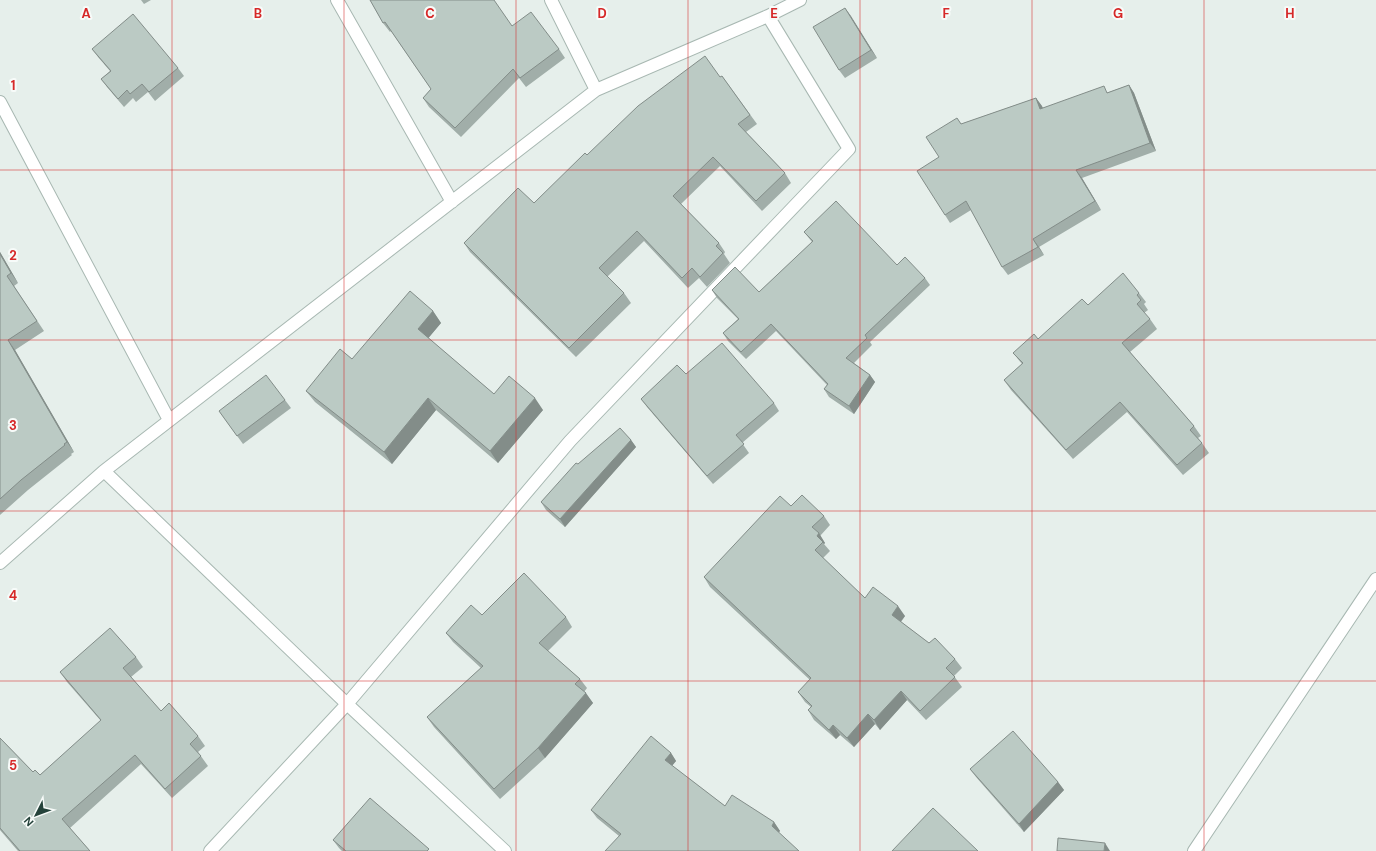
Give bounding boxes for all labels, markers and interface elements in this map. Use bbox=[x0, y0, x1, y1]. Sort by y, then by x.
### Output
text: A bbox=[81, 5, 91, 22]
text: B bbox=[254, 5, 262, 22]
text: C bbox=[425, 5, 435, 22]
text: D bbox=[597, 5, 607, 22]
text: E bbox=[770, 5, 778, 22]
text: F bbox=[942, 5, 950, 22]
text: G bbox=[1113, 5, 1123, 22]
text: H bbox=[1285, 5, 1295, 22]
text: 1 bbox=[11, 77, 15, 94]
text: 2 bbox=[9, 247, 17, 264]
text: 3 bbox=[9, 417, 17, 434]
text: 4 bbox=[9, 587, 17, 604]
text: 5 bbox=[9, 757, 17, 774]
north arrow bbox=[16, 795, 56, 835]
text: N bbox=[21, 814, 36, 829]

